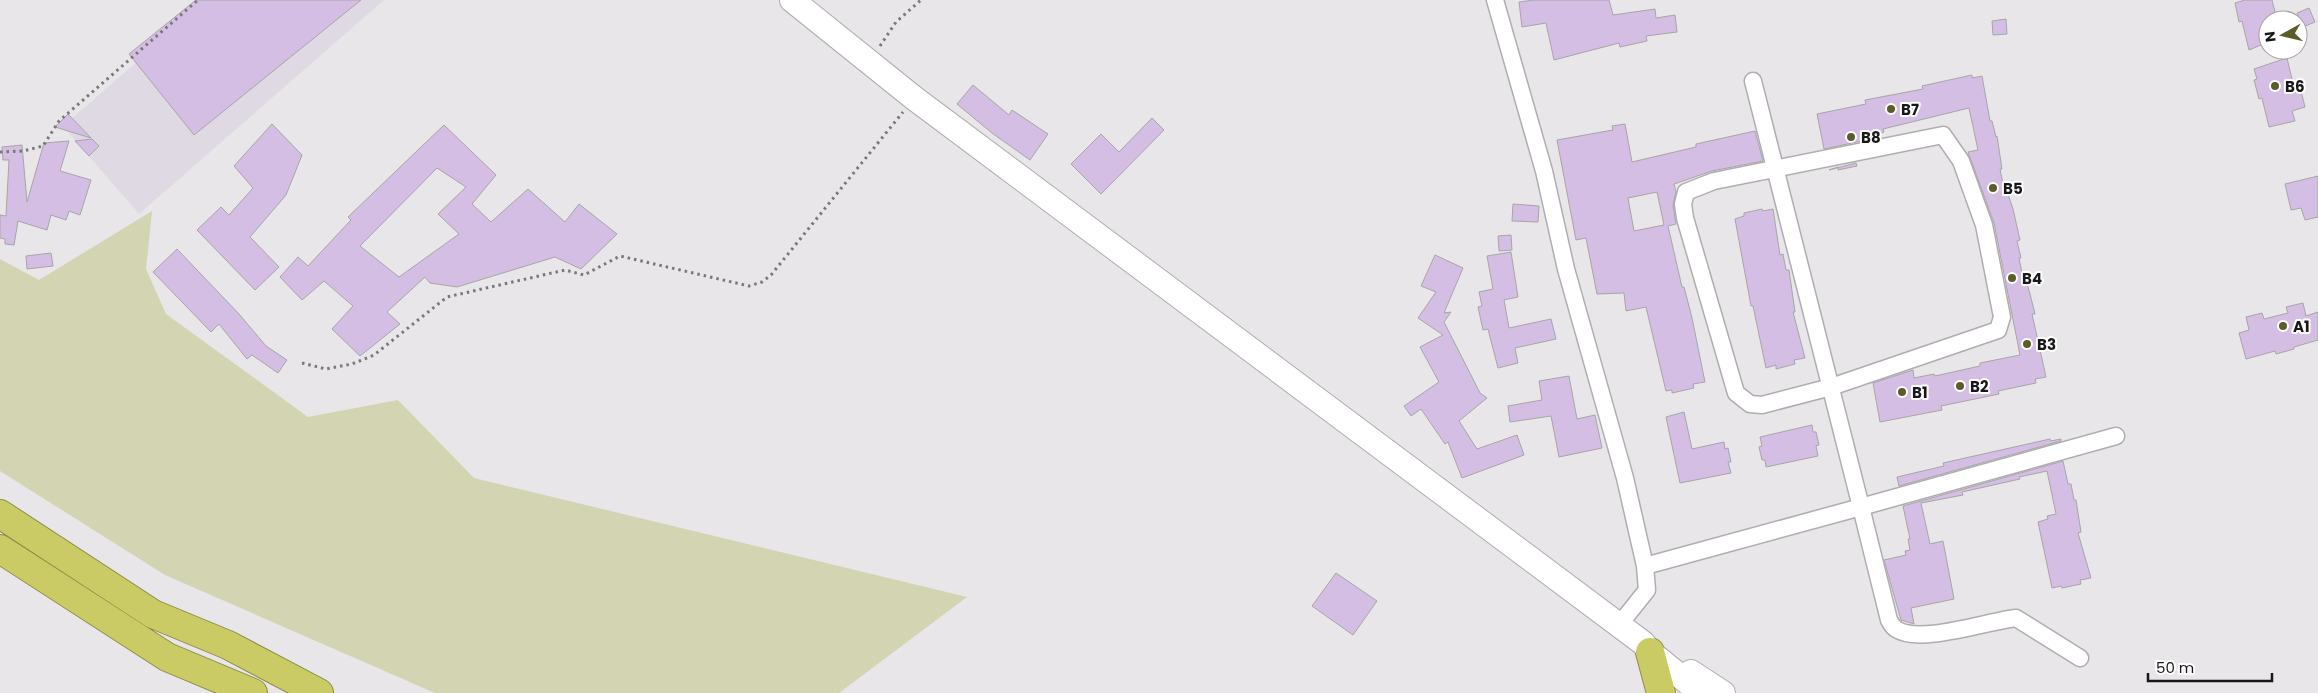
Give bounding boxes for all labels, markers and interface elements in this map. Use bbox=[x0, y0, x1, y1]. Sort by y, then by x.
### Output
north arrow bbox=[2258, 10, 2308, 60]
text: N bbox=[2259, 30, 2281, 43]
place label: B6 bbox=[2285, 76, 2304, 97]
marker: B6 bbox=[2269, 80, 2281, 92]
place label: B7 bbox=[1901, 99, 1919, 120]
marker: B7 bbox=[1885, 103, 1897, 115]
place label: B8 bbox=[1861, 127, 1881, 148]
marker: B8 bbox=[1845, 131, 1857, 143]
place label: B5 bbox=[2003, 178, 2023, 199]
marker: B5 bbox=[1987, 182, 1999, 194]
place label: B4 bbox=[2022, 268, 2042, 289]
marker: B4 bbox=[2006, 272, 2018, 284]
place label: A1 bbox=[2293, 316, 2310, 337]
marker: A1 bbox=[2277, 320, 2289, 332]
place label: B3 bbox=[2037, 334, 2056, 355]
marker: B3 bbox=[2021, 338, 2033, 350]
place label: B2 bbox=[1970, 376, 1989, 397]
marker: B2 bbox=[1954, 380, 1966, 392]
place label: B1 bbox=[1912, 382, 1928, 403]
marker: B1 bbox=[1896, 386, 1908, 398]
scale bar bbox=[2148, 650, 2272, 682]
text: 50 m bbox=[2156, 657, 2194, 678]

